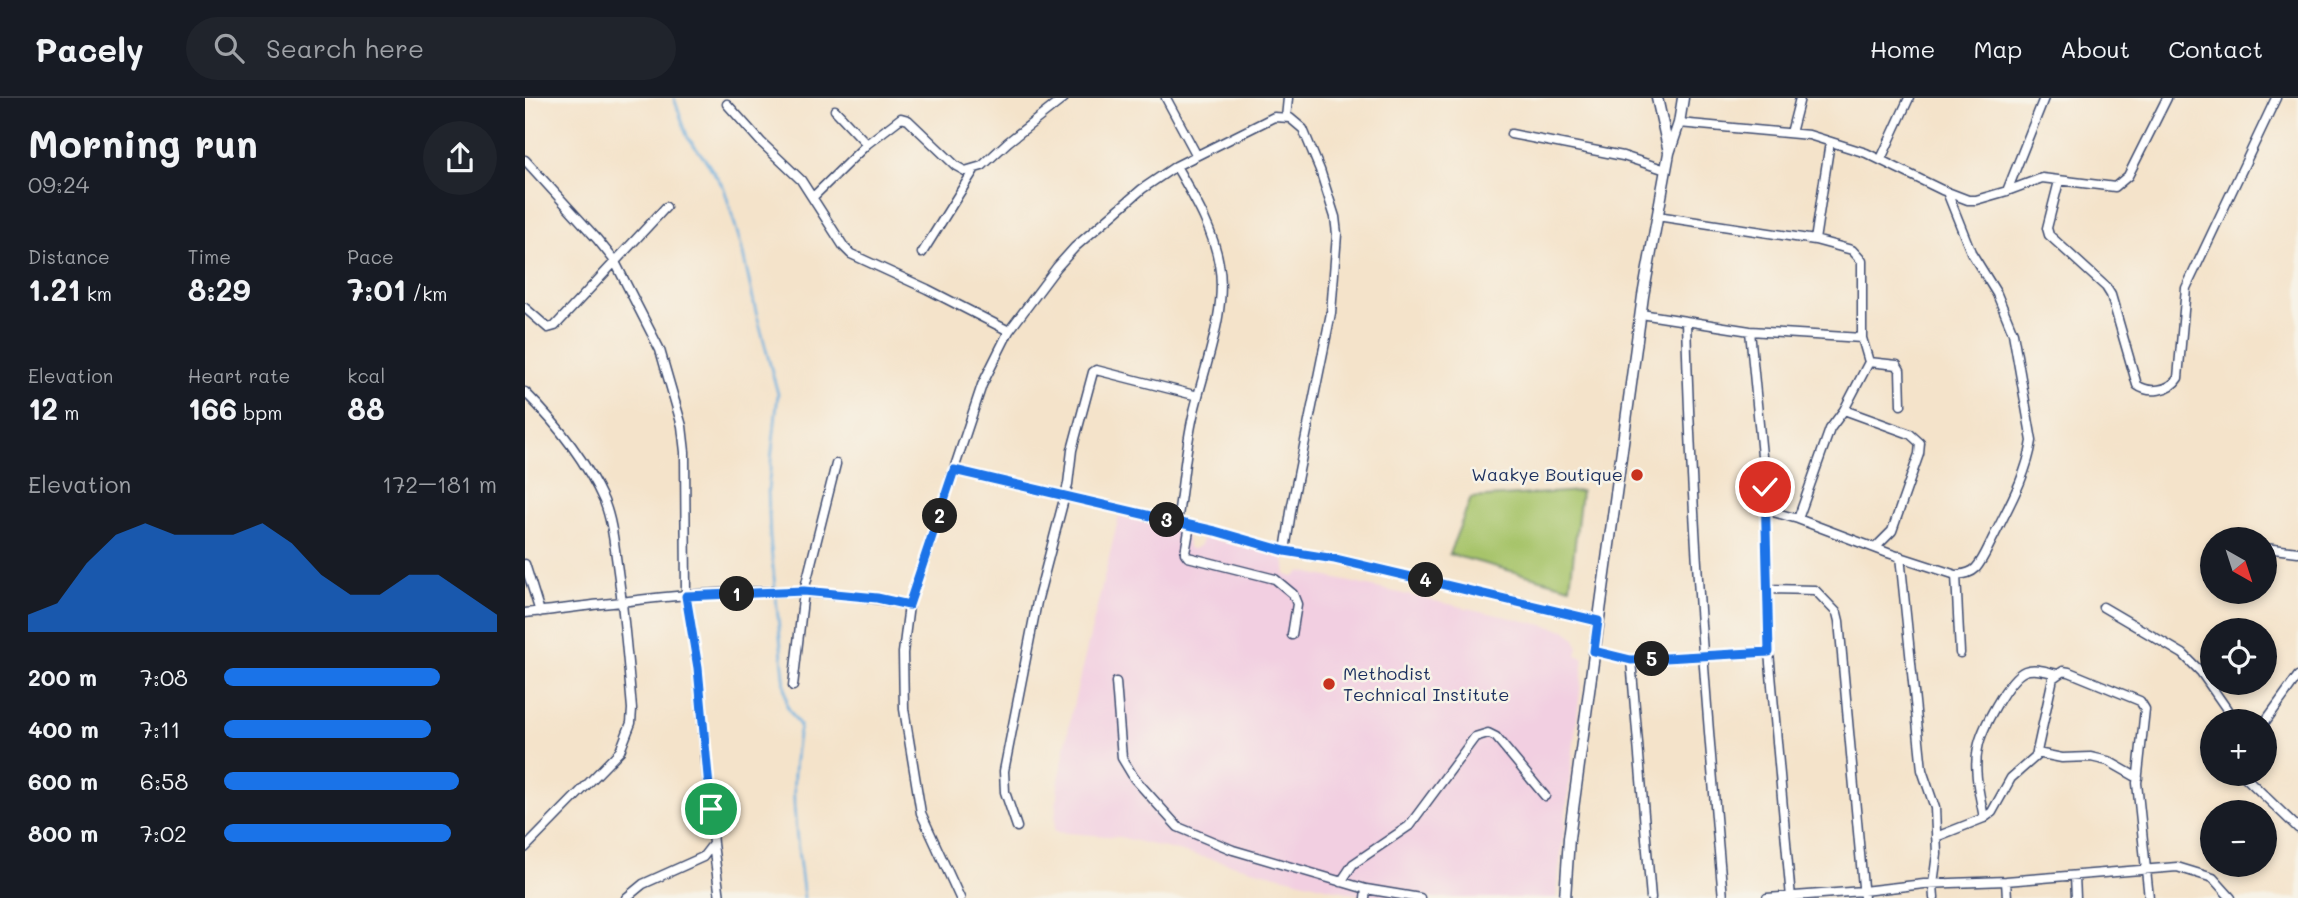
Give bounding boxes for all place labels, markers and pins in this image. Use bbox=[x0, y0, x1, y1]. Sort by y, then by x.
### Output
pin bbox=[1735, 457, 1795, 517]
place label: Waakye Boutique bbox=[1471, 462, 1623, 486]
marker: Waakye Boutique bbox=[1629, 467, 1645, 483]
pin: 2 bbox=[923, 498, 957, 534]
pin: 3 bbox=[1149, 502, 1185, 538]
pin: 4 bbox=[1409, 562, 1443, 598]
pin: 1 bbox=[719, 576, 755, 612]
pin: 5 bbox=[1635, 642, 1669, 676]
place label: Methodist Technical Institute bbox=[1343, 661, 1509, 706]
marker: Methodist Technical Institute bbox=[1321, 676, 1337, 692]
pin bbox=[681, 779, 741, 839]

